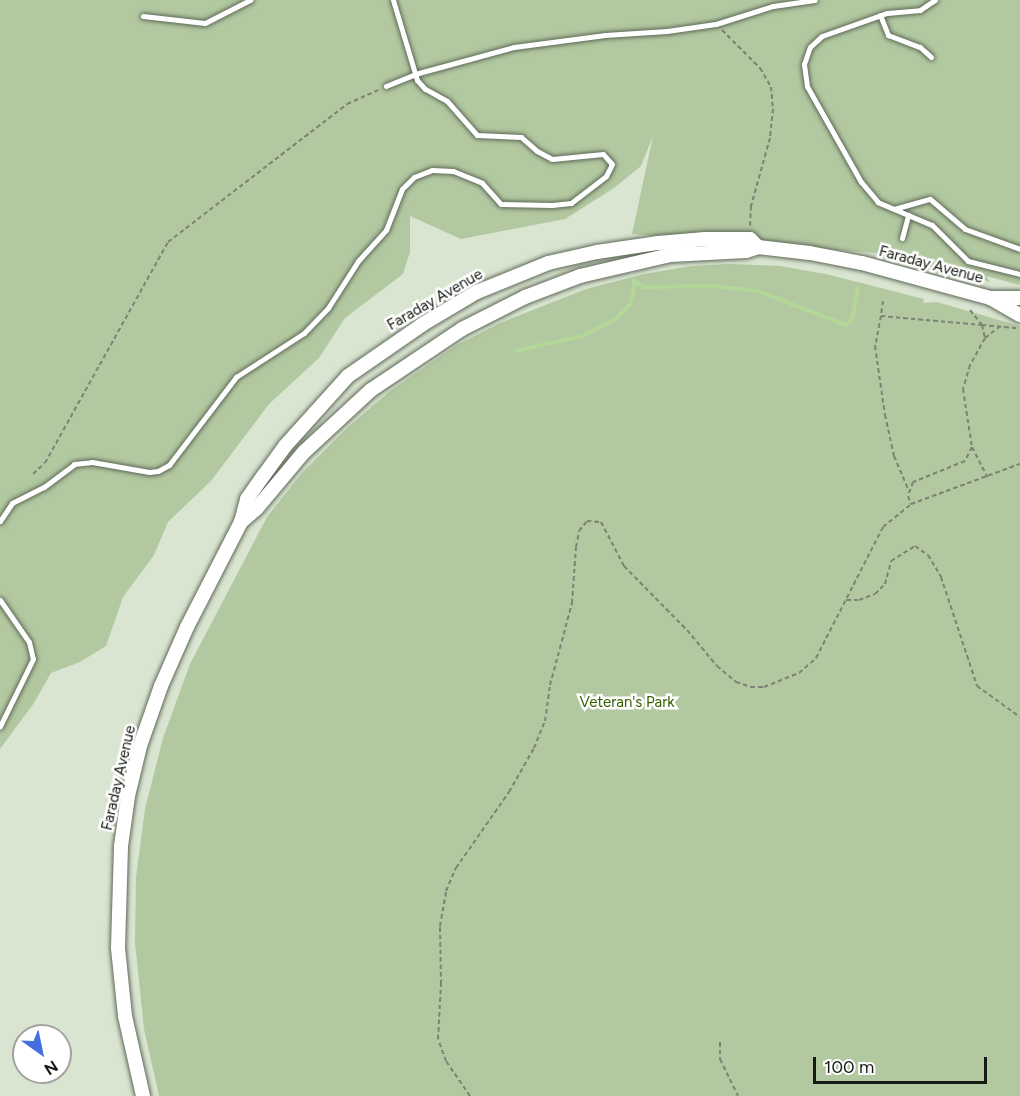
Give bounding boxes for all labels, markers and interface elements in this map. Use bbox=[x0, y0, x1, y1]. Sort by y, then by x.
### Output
street label: Faraday Avenue bbox=[877, 242, 985, 288]
street label: Faraday Avenue bbox=[384, 265, 486, 335]
park label: Veteran's Park bbox=[579, 694, 675, 712]
street label: Faraday Avenue bbox=[98, 724, 140, 832]
north arrow bbox=[12, 1024, 72, 1084]
scale bar bbox=[816, 1045, 990, 1083]
text: 100 m bbox=[824, 1056, 874, 1078]
text: N bbox=[41, 1057, 61, 1079]

